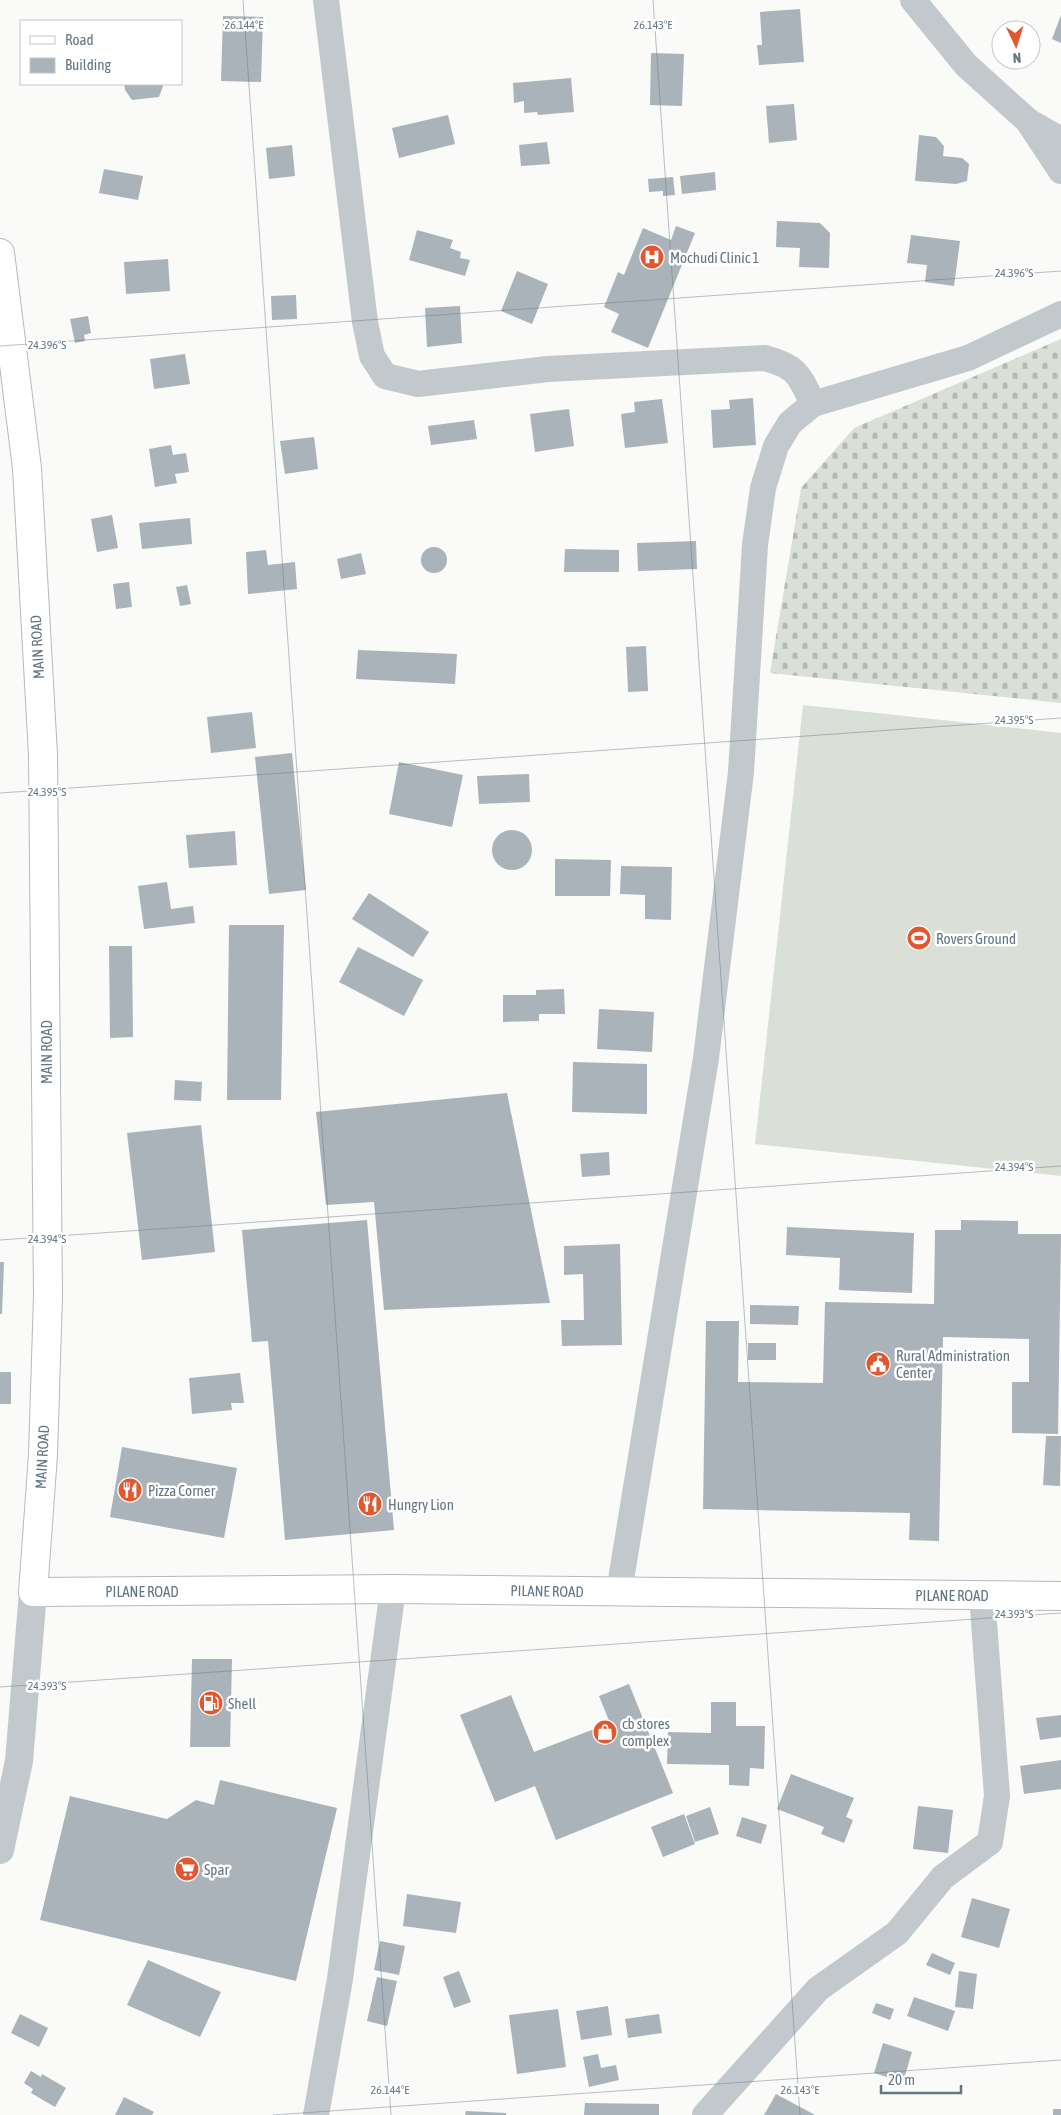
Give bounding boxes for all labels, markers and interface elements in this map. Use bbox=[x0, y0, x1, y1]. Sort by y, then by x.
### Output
text: 26.144°E bbox=[225, 18, 263, 32]
text: 26.143°E bbox=[634, 18, 672, 32]
legend bbox=[20, 20, 182, 85]
north arrow bbox=[991, 20, 1041, 70]
text: Road bbox=[65, 31, 94, 48]
text: N bbox=[1012, 50, 1022, 66]
text: Building bbox=[65, 56, 111, 73]
hospital icon: Mochudi Clinic 1 bbox=[639, 244, 665, 270]
place label: Mochudi Clinic 1 bbox=[670, 249, 759, 266]
text: 24.396°S bbox=[995, 266, 1033, 280]
text: 24.396°S bbox=[28, 338, 66, 352]
street label: MAIN ROAD bbox=[27, 615, 47, 679]
text: 24.395°S bbox=[995, 713, 1033, 727]
text: 24.395°S bbox=[28, 785, 66, 799]
sports icon: Rovers Ground bbox=[906, 925, 932, 951]
place label: Rovers Ground bbox=[936, 930, 1016, 947]
street label: MAIN ROAD bbox=[38, 1020, 55, 1084]
text: 24.394°S bbox=[995, 1160, 1033, 1174]
text: 24.394°S bbox=[28, 1232, 66, 1246]
place label: Rural Administration Center bbox=[896, 1347, 1010, 1381]
public building icon: Rural Administration Center bbox=[865, 1351, 891, 1377]
street label: MAIN ROAD bbox=[32, 1425, 52, 1489]
restaurant icon: Pizza Corner bbox=[117, 1477, 143, 1503]
place label: Pizza Corner bbox=[148, 1482, 216, 1499]
restaurant icon: Hungry Lion bbox=[357, 1491, 383, 1517]
place label: Hungry Lion bbox=[388, 1496, 454, 1513]
street label: PILANE ROAD bbox=[510, 1582, 584, 1600]
street label: PILANE ROAD bbox=[105, 1583, 179, 1600]
street label: PILANE ROAD bbox=[915, 1587, 989, 1604]
text: 24.393°S bbox=[995, 1607, 1033, 1621]
text: 24.393°S bbox=[28, 1679, 66, 1693]
fuel station icon: Shell bbox=[198, 1690, 224, 1716]
place label: Shell bbox=[228, 1695, 256, 1712]
place label: cb stores complex bbox=[622, 1715, 670, 1749]
shop icon: cb stores complex bbox=[592, 1719, 618, 1745]
supermarket icon: Spar bbox=[174, 1856, 200, 1882]
place label: Spar bbox=[204, 1861, 229, 1878]
scale bar bbox=[881, 2062, 961, 2094]
text: 20 m bbox=[888, 2071, 915, 2088]
text: 26.144°E bbox=[371, 2083, 409, 2097]
text: 26.143°E bbox=[781, 2083, 819, 2097]

